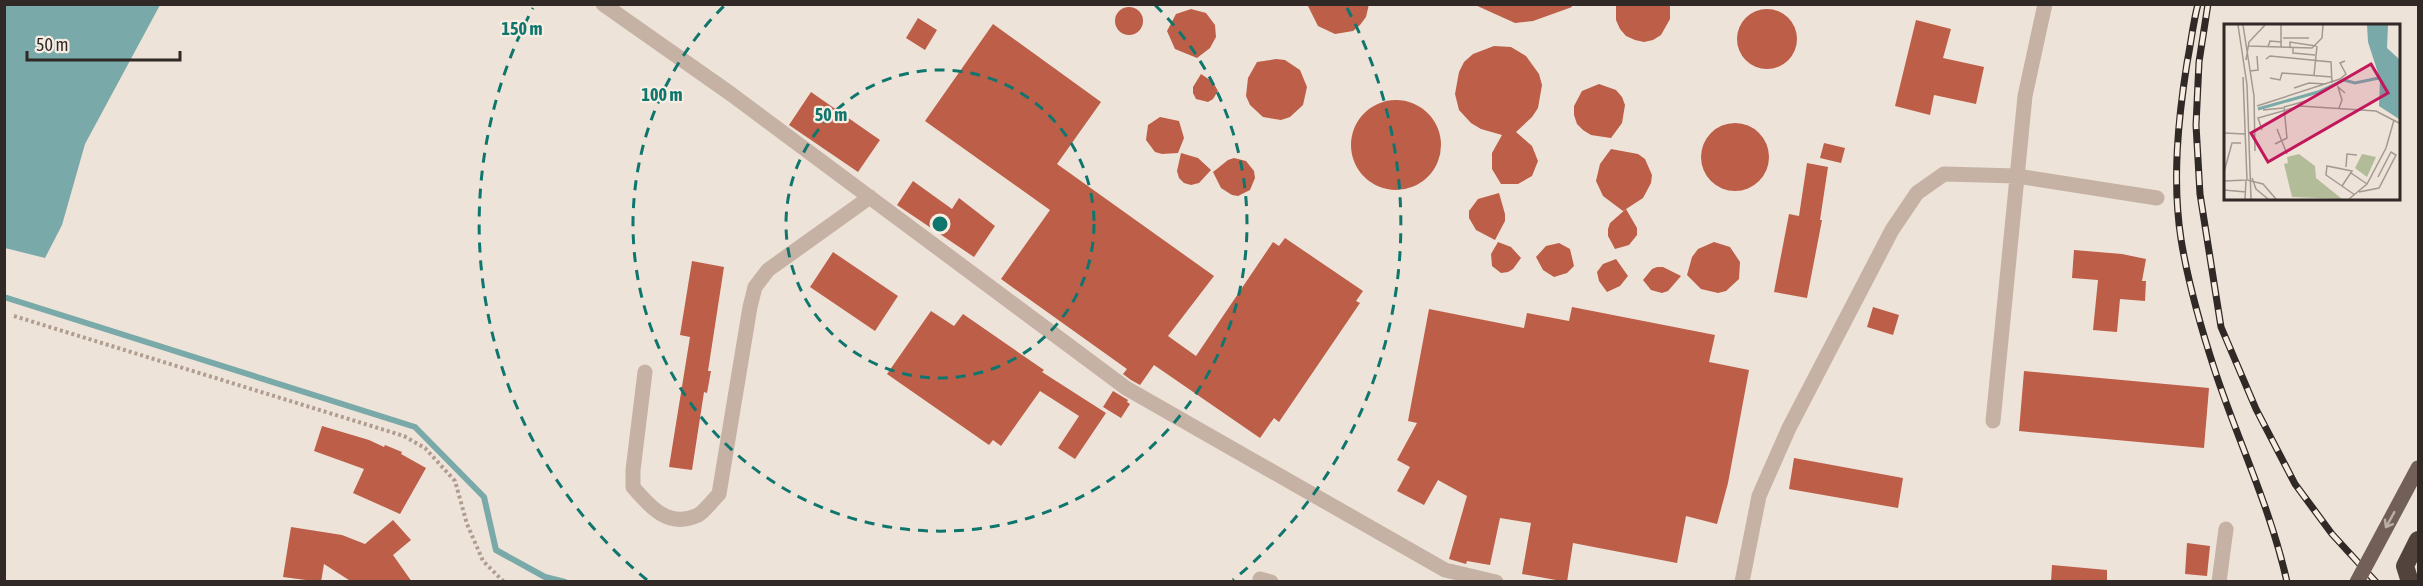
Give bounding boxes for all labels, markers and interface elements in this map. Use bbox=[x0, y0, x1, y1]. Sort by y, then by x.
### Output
text: 150 m bbox=[502, 18, 542, 39]
scale bar bbox=[27, 24, 180, 62]
inset map bbox=[2224, 24, 2399, 200]
text: 50 m bbox=[36, 34, 68, 55]
text: 100 m bbox=[642, 84, 682, 105]
text: 50 m bbox=[815, 104, 847, 125]
centre of rings bbox=[930, 214, 950, 234]
one-way arrow bbox=[2384, 510, 2395, 528]

